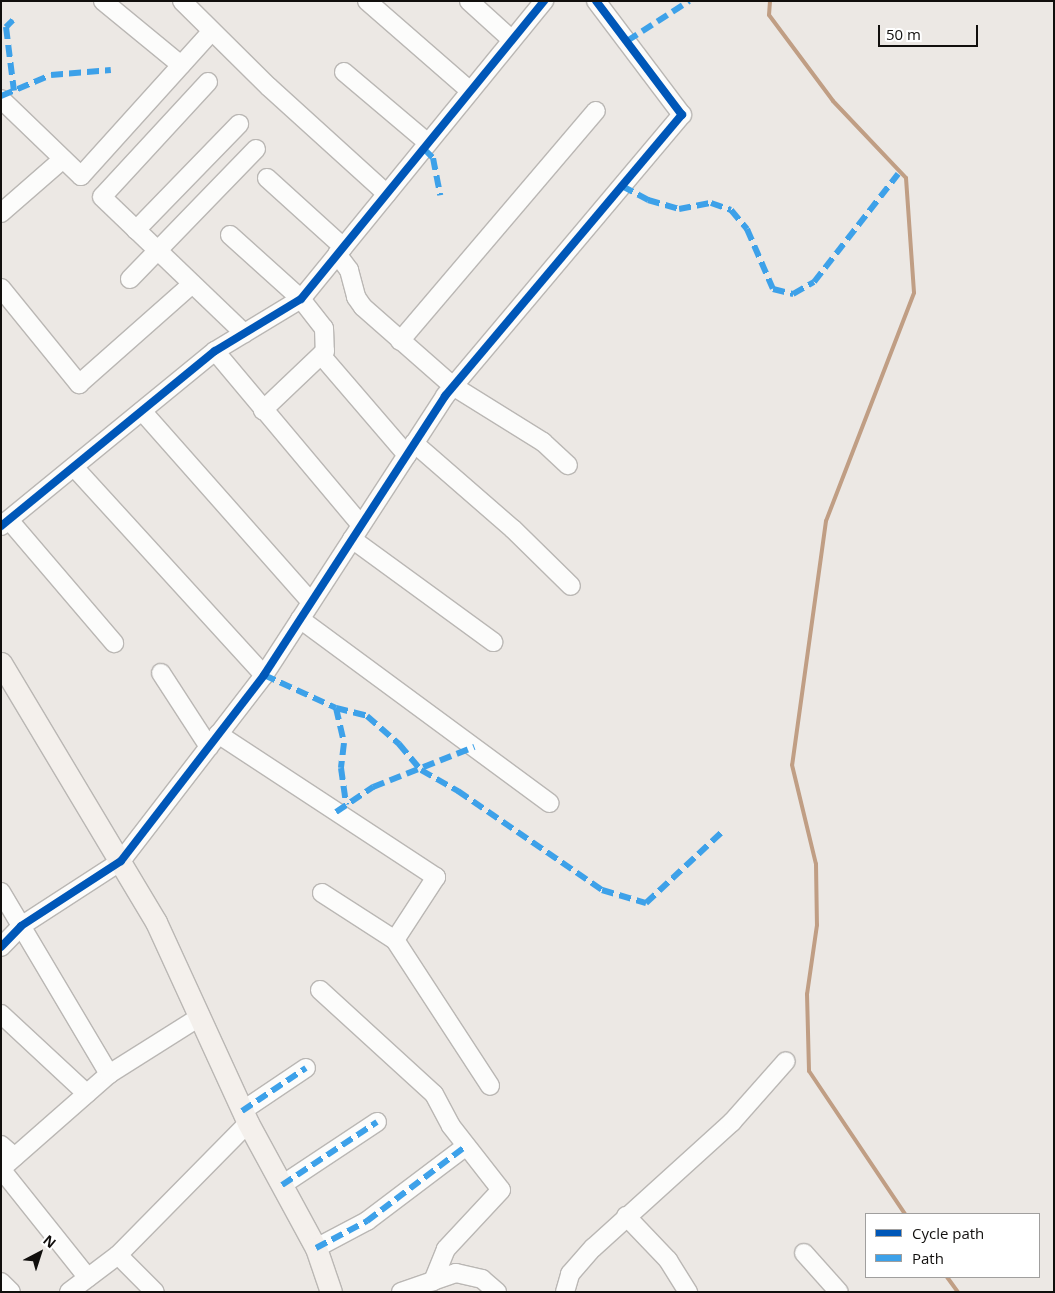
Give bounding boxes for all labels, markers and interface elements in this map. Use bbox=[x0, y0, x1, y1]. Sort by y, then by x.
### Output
scale bar bbox=[880, 15, 980, 47]
text: 50 m bbox=[886, 24, 921, 44]
legend bbox=[865, 1213, 1040, 1278]
text: Cycle path bbox=[912, 1223, 984, 1243]
north arrow bbox=[15, 1228, 65, 1278]
text: N bbox=[39, 1230, 60, 1252]
text: Path bbox=[912, 1248, 944, 1268]

